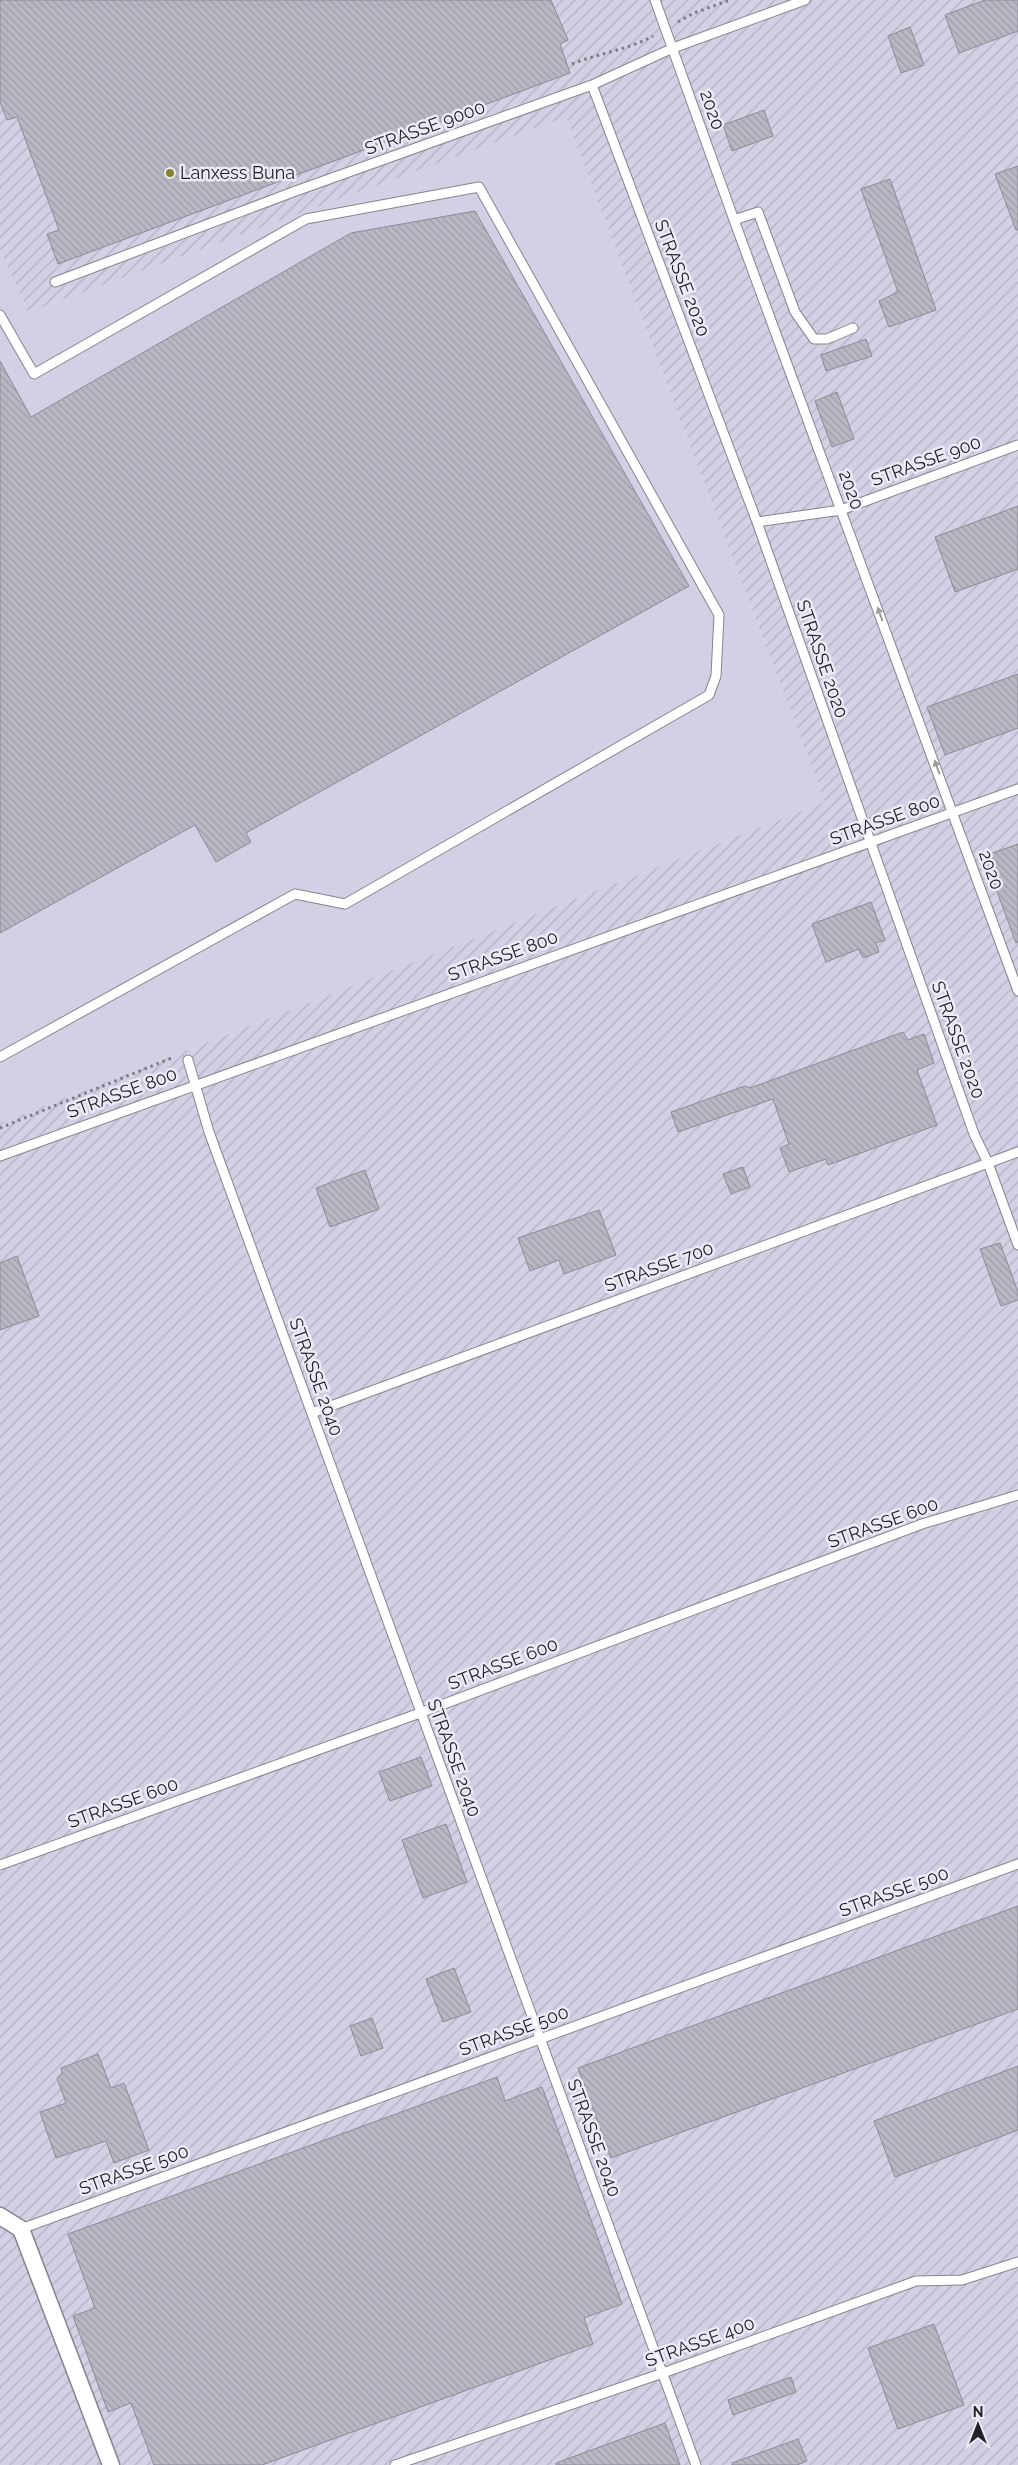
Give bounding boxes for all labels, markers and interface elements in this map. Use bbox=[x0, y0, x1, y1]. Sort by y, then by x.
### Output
street label: 2020 bbox=[696, 87, 729, 133]
street label: STRASSE 9000 bbox=[362, 96, 488, 159]
place label: Lanxess Buna bbox=[180, 162, 295, 183]
marker: Lanxess Buna bbox=[164, 167, 176, 179]
street label: STRASSE 2020 bbox=[650, 216, 714, 339]
street label: STRASSE 900 bbox=[868, 431, 984, 490]
street label: 2020 bbox=[835, 467, 868, 513]
street label: STRASSE 2020 bbox=[792, 597, 853, 721]
one-way arrow bbox=[876, 607, 883, 622]
one-way arrow bbox=[933, 759, 941, 774]
street label: STRASSE 800 bbox=[827, 790, 943, 849]
street label: 2020 bbox=[975, 847, 1008, 893]
street label: STRASSE 800 bbox=[445, 926, 561, 985]
street label: STRASSE 2020 bbox=[927, 978, 989, 1102]
street label: STRASSE 800 bbox=[64, 1063, 180, 1122]
street label: STRASSE 700 bbox=[601, 1237, 716, 1296]
street label: STRASSE 2040 bbox=[285, 1315, 348, 1439]
street label: STRASSE 600 bbox=[825, 1493, 941, 1552]
street label: STRASSE 600 bbox=[445, 1633, 561, 1694]
street label: STRASSE 2040 bbox=[423, 1696, 486, 1820]
street label: STRASSE 600 bbox=[65, 1773, 181, 1832]
street label: STRASSE 500 bbox=[836, 1862, 951, 1921]
street label: STRASSE 500 bbox=[456, 2001, 571, 2060]
street label: STRASSE 2040 bbox=[563, 2076, 626, 2200]
street label: STRASSE 500 bbox=[76, 2140, 191, 2199]
street label: STRASSE 400 bbox=[642, 2312, 757, 2371]
north arrow bbox=[953, 2400, 1003, 2450]
text: N bbox=[973, 2404, 983, 2420]

